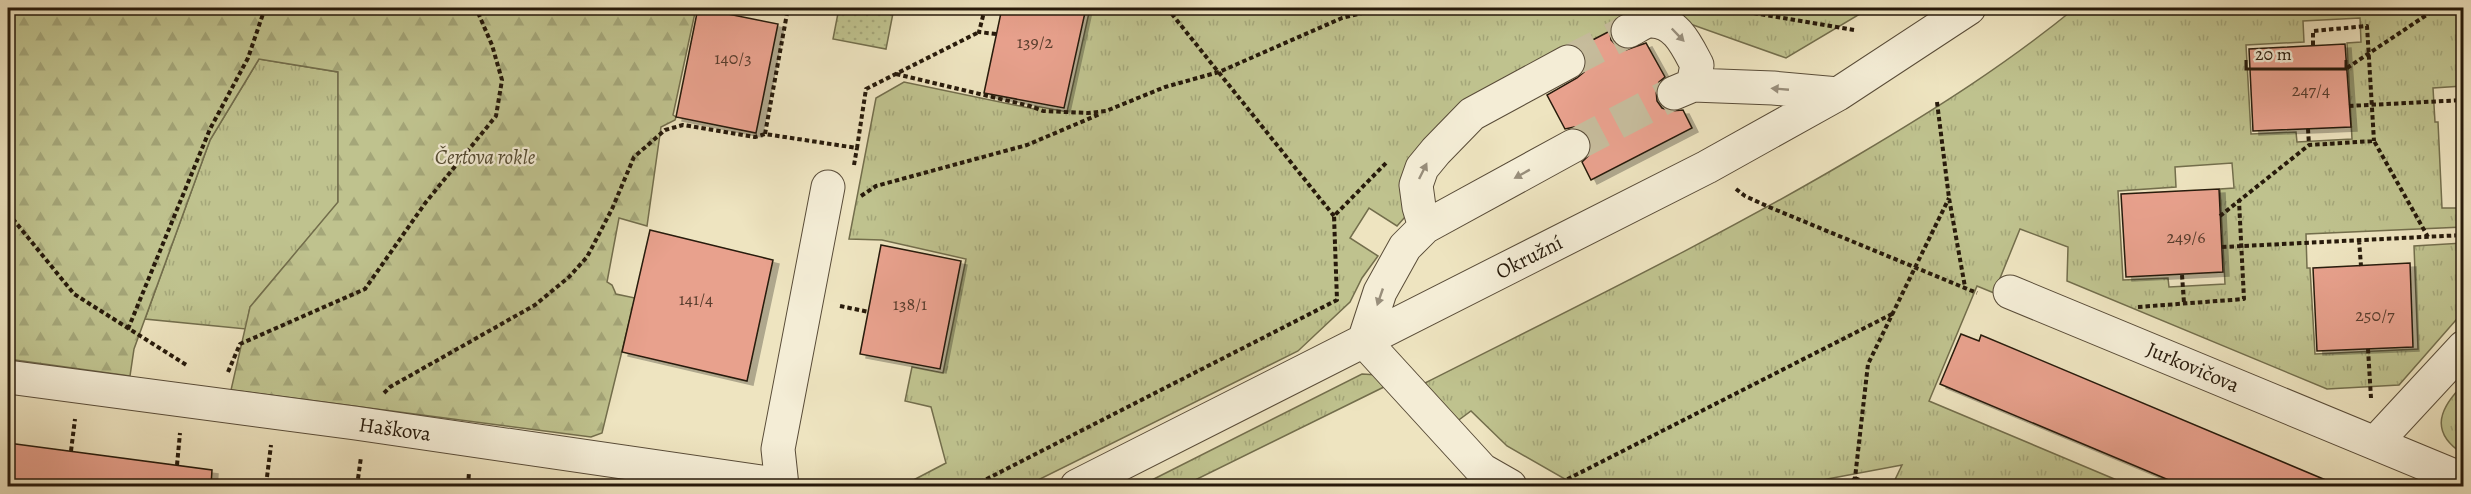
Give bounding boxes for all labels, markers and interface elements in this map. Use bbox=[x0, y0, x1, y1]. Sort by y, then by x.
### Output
one-way arrow bbox=[1670, 27, 1684, 41]
house number: 139/2 bbox=[1017, 30, 1054, 54]
scale bar bbox=[2246, 33, 2346, 71]
text: 20 m bbox=[2255, 42, 2292, 66]
house number: 140/3 bbox=[714, 46, 752, 70]
house number: 247/4 bbox=[2292, 78, 2330, 102]
one-way arrow bbox=[1770, 84, 1789, 94]
park label: Čertova rokle bbox=[435, 143, 536, 171]
one-way arrow bbox=[1418, 163, 1427, 180]
one-way arrow bbox=[1513, 169, 1530, 179]
house number: 249/6 bbox=[2166, 225, 2206, 249]
street label: Okružní bbox=[1491, 228, 1567, 286]
house number: 141/4 bbox=[679, 287, 713, 311]
one-way arrow bbox=[1374, 288, 1384, 306]
house number: 138/1 bbox=[893, 292, 927, 316]
house number: 250/7 bbox=[2355, 303, 2395, 327]
street label: Jurkovičova bbox=[2142, 335, 2244, 399]
street label: Haškova bbox=[357, 410, 433, 448]

